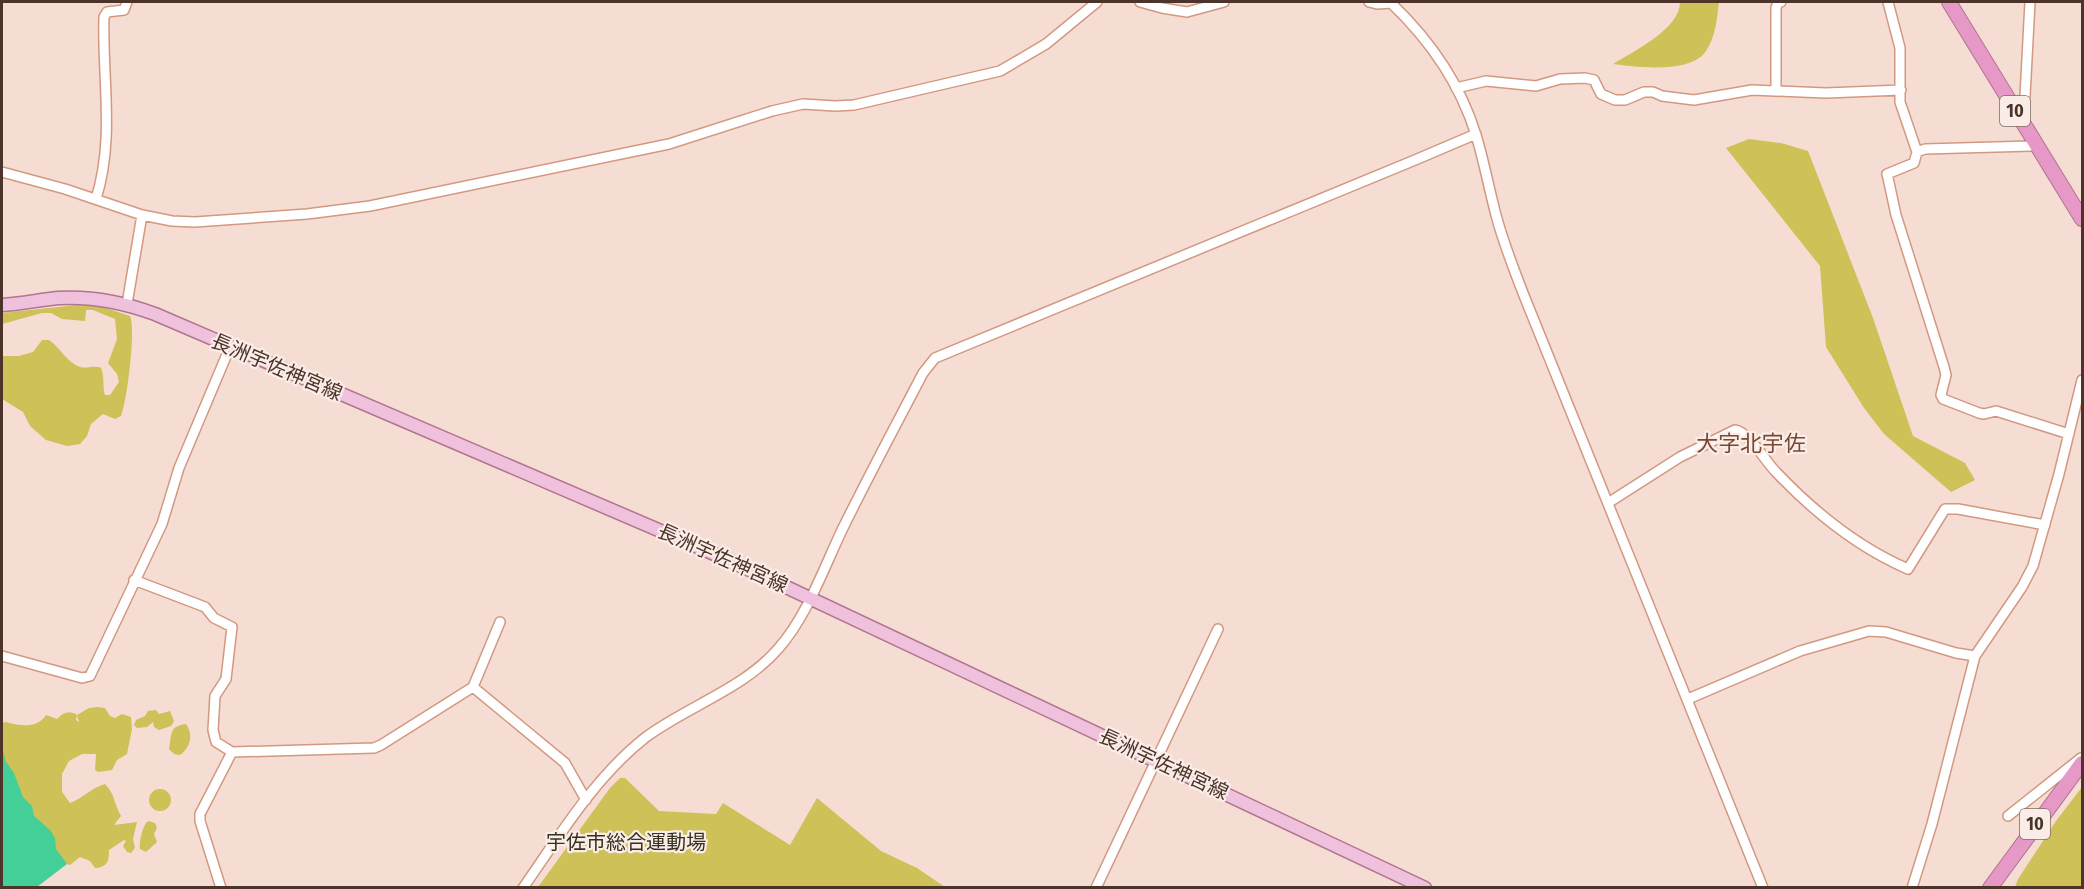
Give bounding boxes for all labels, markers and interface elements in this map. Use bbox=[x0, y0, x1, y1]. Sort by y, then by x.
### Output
road number: 10 bbox=[2000, 96, 2030, 126]
street label: 長洲宇佐神宮線 bbox=[208, 329, 346, 405]
district label: 大字北宇佐 bbox=[1696, 430, 1806, 457]
street label: 長洲宇佐神宮線 bbox=[654, 519, 792, 597]
street label: 長洲宇佐神宮線 bbox=[1095, 724, 1233, 804]
road number: 10 bbox=[2020, 809, 2050, 839]
park label: 宇佐市総合運動場 bbox=[546, 830, 706, 854]

